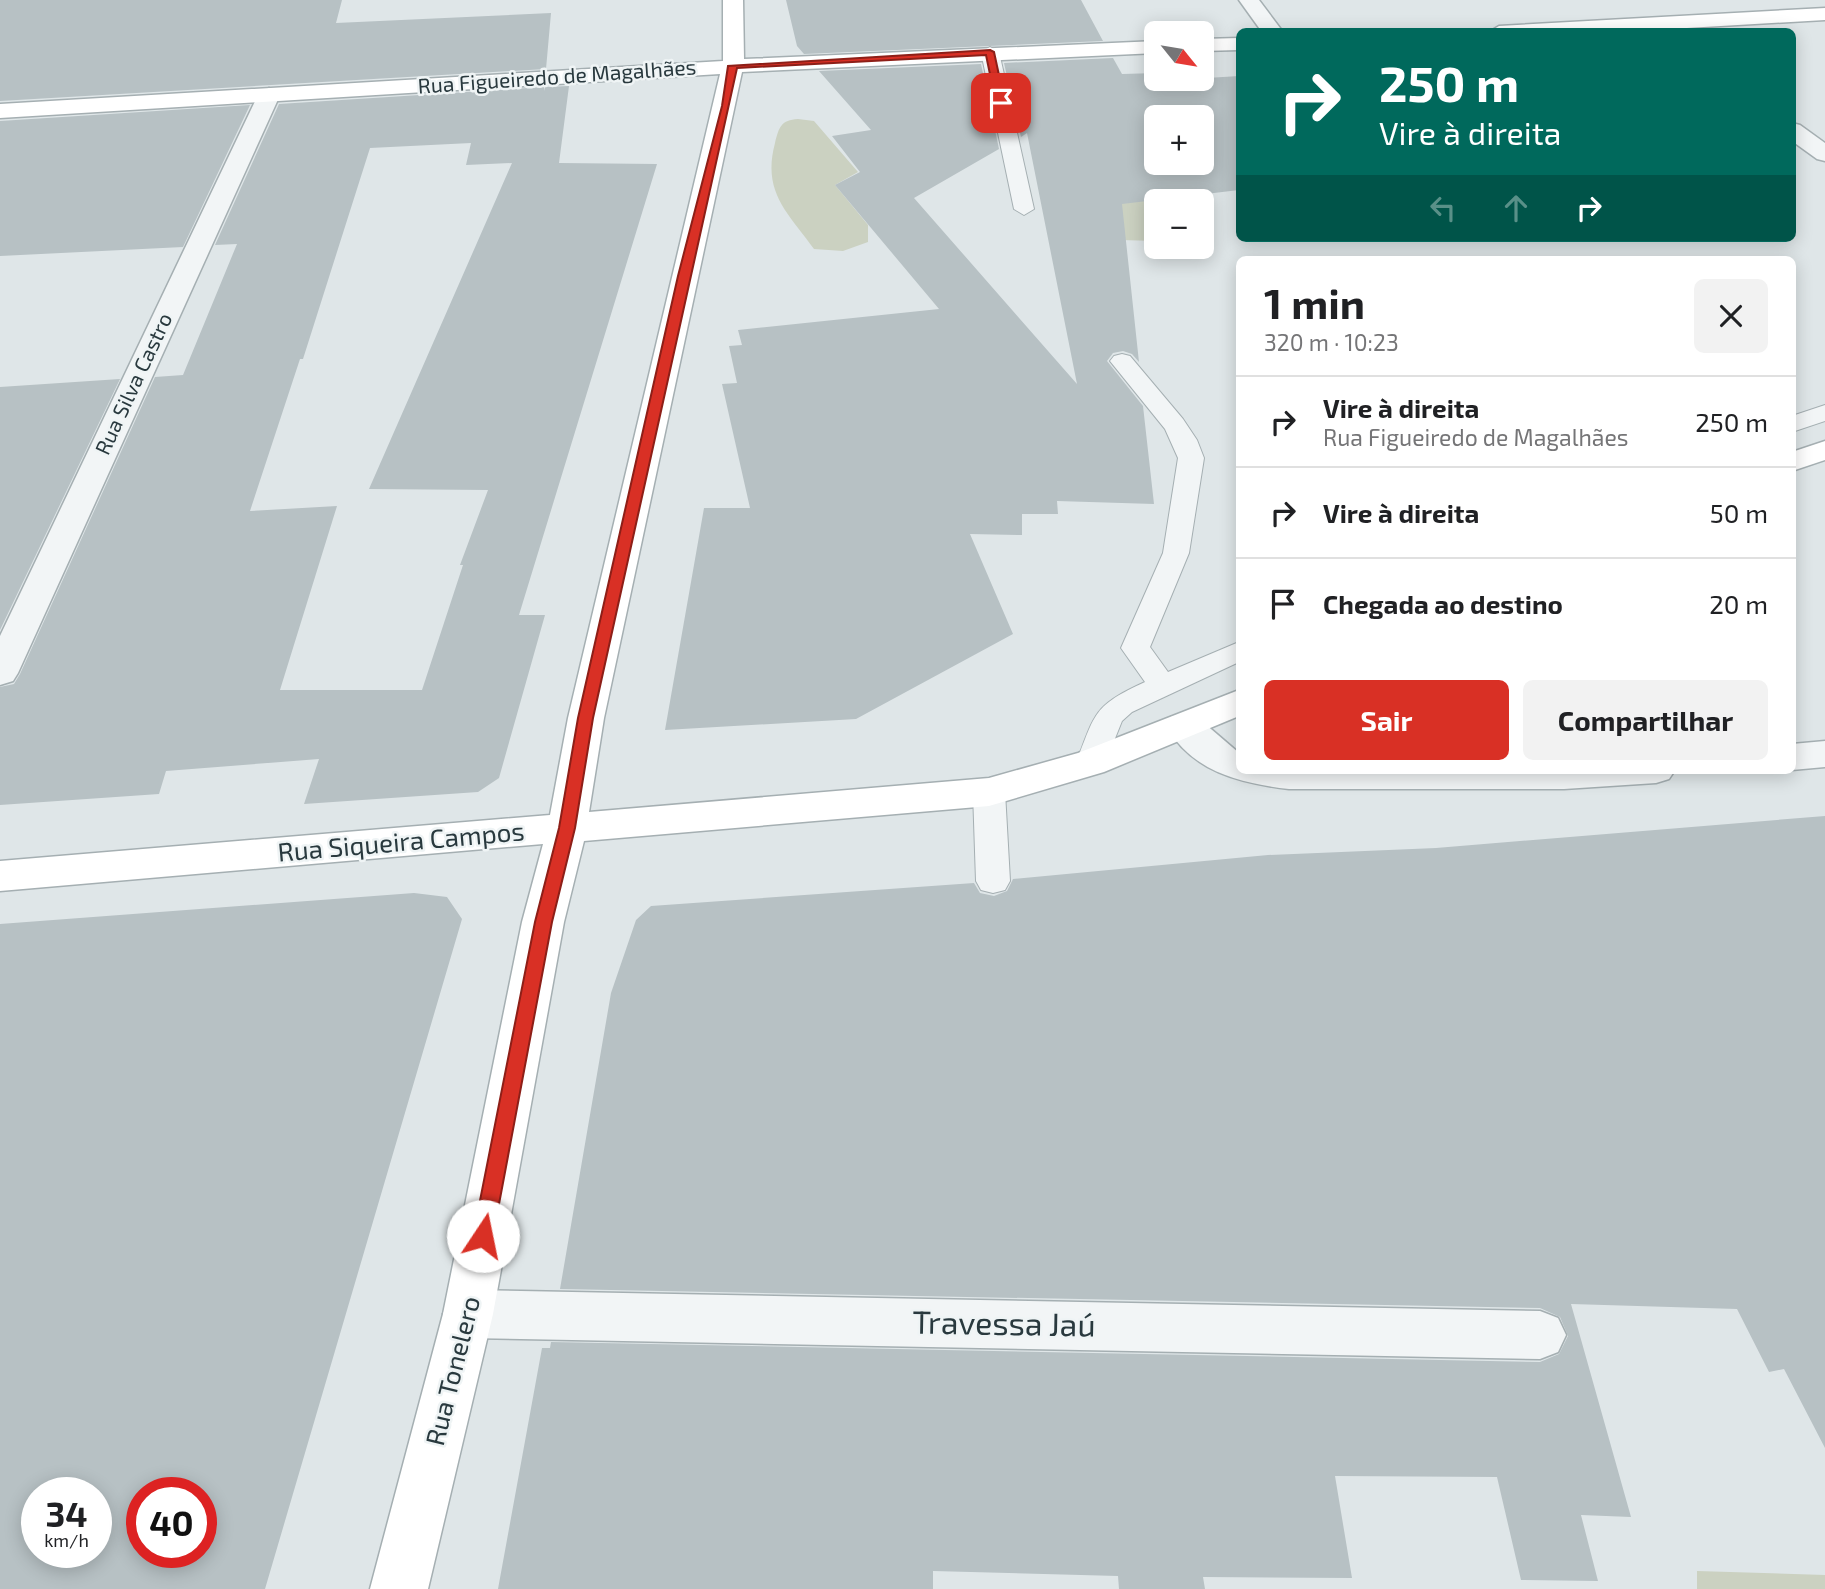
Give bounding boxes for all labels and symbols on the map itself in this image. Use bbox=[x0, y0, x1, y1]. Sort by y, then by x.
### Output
north arrow bbox=[1144, 21, 1214, 91]
street label: Rua Figueiredo de Magalhães bbox=[417, 53, 697, 98]
pin bbox=[971, 73, 1031, 133]
street label: Rua Silva Castro bbox=[89, 309, 176, 458]
street label: Rua Siqueira Campos bbox=[276, 814, 525, 867]
position arrow bbox=[446, 1199, 520, 1273]
street label: Rua Tonelero bbox=[418, 1293, 485, 1449]
street label: Travessa Jaú bbox=[912, 1301, 1096, 1343]
speed limit sign: 40 bbox=[126, 1477, 217, 1568]

